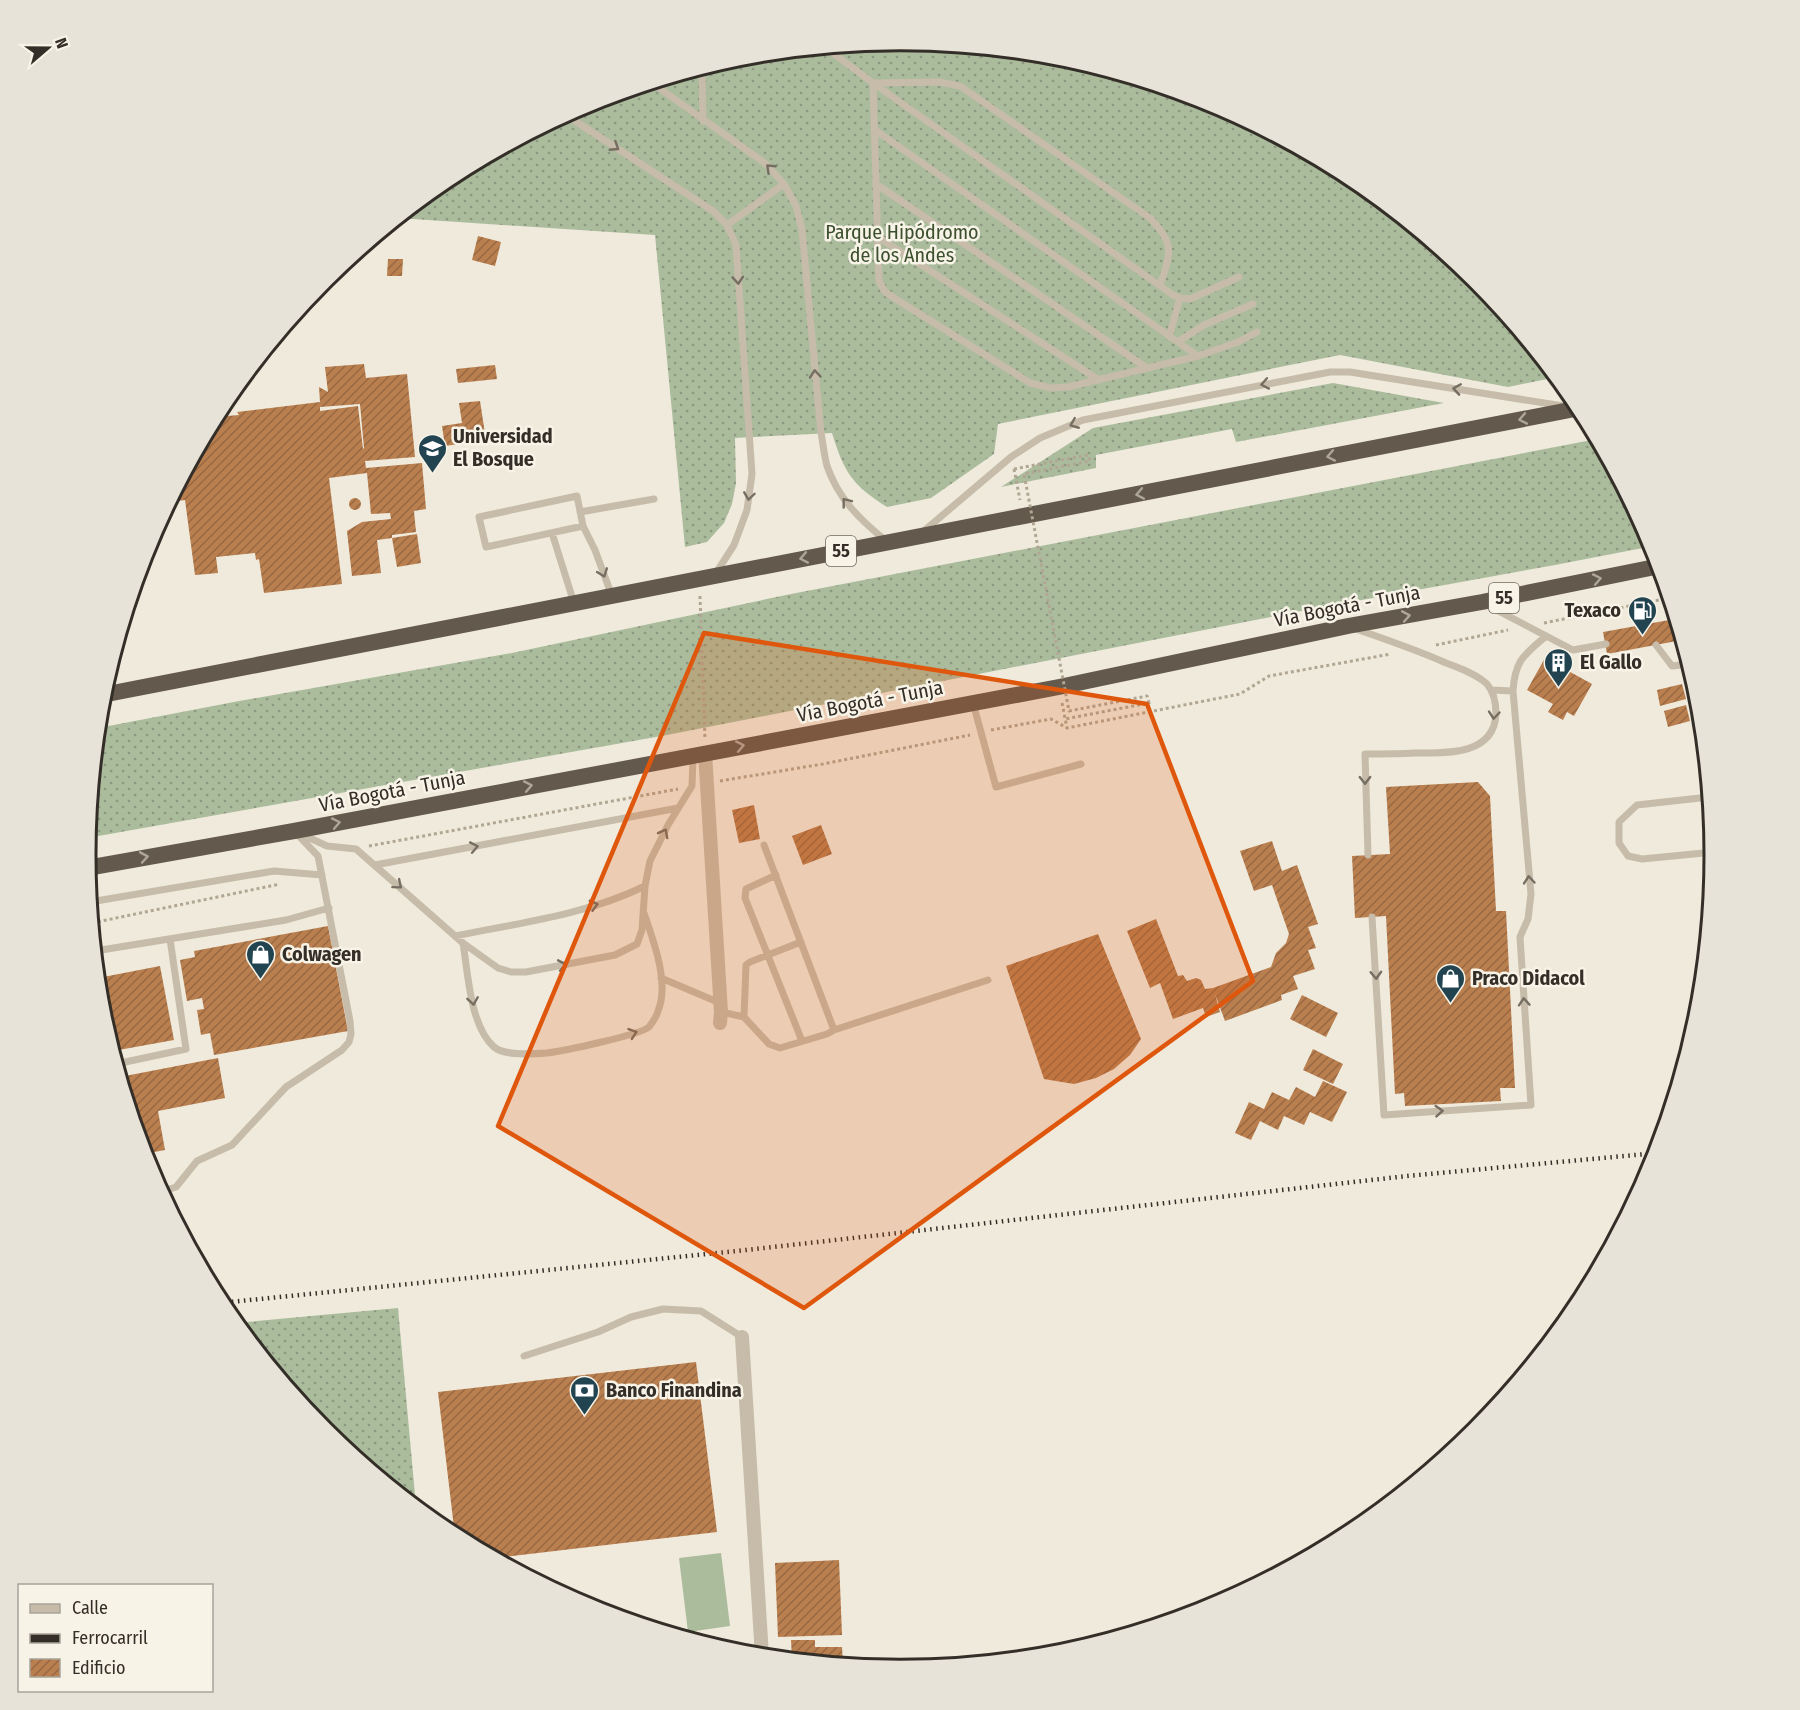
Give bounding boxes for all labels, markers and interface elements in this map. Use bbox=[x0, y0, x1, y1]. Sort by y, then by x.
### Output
north arrow bbox=[18, 18, 78, 78]
text: N bbox=[51, 35, 72, 51]
one-way arrow bbox=[608, 139, 619, 150]
one-way arrow bbox=[766, 165, 777, 176]
park label: Parque Hipódromo de los Andes bbox=[825, 220, 979, 267]
one-way arrow bbox=[732, 276, 745, 285]
one-way arrow bbox=[809, 370, 822, 379]
one-way arrow bbox=[1260, 377, 1270, 390]
one-way arrow bbox=[1453, 383, 1462, 395]
one-way arrow bbox=[1518, 412, 1528, 425]
one-way arrow bbox=[1069, 416, 1080, 429]
place label: Universidad El Bosque bbox=[453, 424, 553, 471]
school or university icon: Universidad El Bosque bbox=[416, 432, 448, 474]
one-way arrow bbox=[1327, 449, 1337, 462]
one-way arrow bbox=[1135, 487, 1145, 500]
one-way arrow bbox=[744, 491, 756, 500]
one-way arrow bbox=[842, 498, 853, 509]
road number: 55 bbox=[826, 536, 856, 566]
one-way arrow bbox=[799, 551, 809, 564]
one-way arrow bbox=[596, 567, 609, 578]
one-way arrow bbox=[1592, 573, 1602, 586]
street label: Vía Bogotá - Tunja bbox=[1272, 580, 1422, 632]
road number: 55 bbox=[1489, 583, 1519, 613]
fuel station icon: Texaco bbox=[1626, 594, 1658, 636]
place label: Texaco bbox=[1564, 598, 1621, 622]
one-way arrow bbox=[1401, 610, 1411, 623]
building icon: El Gallo bbox=[1543, 646, 1575, 688]
place label: El Gallo bbox=[1580, 650, 1642, 674]
street label: Vía Bogotá - Tunja bbox=[795, 675, 945, 727]
one-way arrow bbox=[1488, 711, 1501, 720]
one-way arrow bbox=[735, 740, 745, 753]
street label: Vía Bogotá - Tunja bbox=[317, 765, 467, 817]
one-way arrow bbox=[1359, 775, 1371, 784]
one-way arrow bbox=[523, 780, 533, 793]
one-way arrow bbox=[331, 817, 341, 830]
one-way arrow bbox=[657, 829, 668, 839]
one-way arrow bbox=[469, 841, 479, 854]
one-way arrow bbox=[140, 852, 149, 864]
one-way arrow bbox=[1523, 876, 1536, 885]
one-way arrow bbox=[391, 877, 402, 888]
one-way arrow bbox=[588, 900, 599, 912]
shop icon: Colwagen bbox=[245, 938, 277, 980]
place label: Colwagen bbox=[282, 942, 362, 966]
one-way arrow bbox=[556, 959, 566, 972]
shop icon: Praco Didacol bbox=[1435, 962, 1467, 1004]
place label: Praco Didacol bbox=[1472, 966, 1585, 990]
one-way arrow bbox=[1369, 971, 1382, 980]
one-way arrow bbox=[466, 996, 478, 1005]
one-way arrow bbox=[1518, 998, 1531, 1007]
one-way arrow bbox=[627, 1028, 638, 1041]
one-way arrow bbox=[1434, 1105, 1443, 1118]
bank icon: Banco Finandina bbox=[569, 1374, 601, 1416]
place label: Banco Finandina bbox=[606, 1378, 742, 1402]
legend bbox=[18, 1584, 213, 1692]
text: Calle bbox=[72, 1597, 108, 1619]
text: Ferrocarril bbox=[72, 1627, 148, 1649]
text: Edificio bbox=[72, 1657, 125, 1679]

